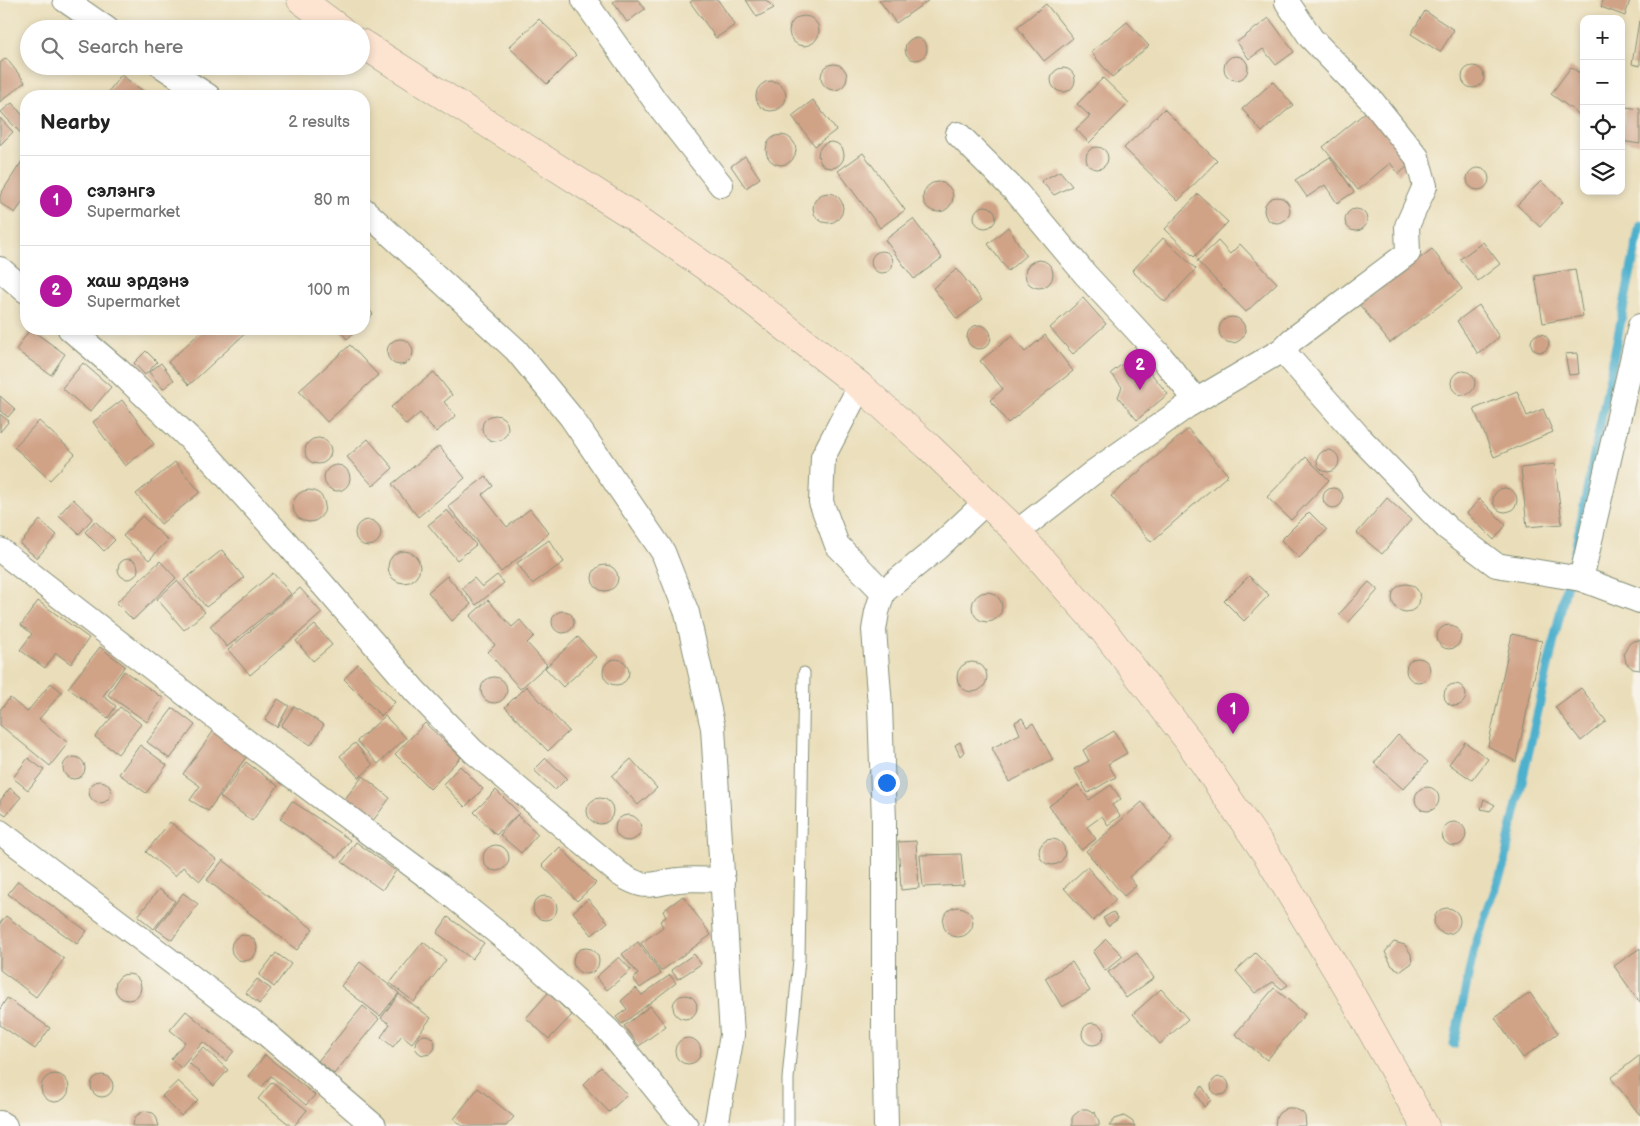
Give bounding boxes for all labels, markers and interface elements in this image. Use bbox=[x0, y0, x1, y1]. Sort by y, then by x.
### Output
map controls bbox=[1580, 15, 1625, 195]
button: + bbox=[1580, 15, 1625, 60]
search box bbox=[20, 20, 370, 75]
icon: search bbox=[38, 34, 66, 62]
text: Search here bbox=[78, 36, 183, 59]
button: − bbox=[1580, 60, 1625, 105]
button: locate bbox=[1580, 105, 1625, 150]
text: Nearby bbox=[40, 110, 110, 135]
text: 2 results bbox=[288, 113, 350, 132]
button: layers bbox=[1580, 150, 1625, 195]
text: сэлэнгэ bbox=[87, 180, 155, 203]
text: 1 bbox=[53, 191, 59, 210]
text: 80 m bbox=[314, 191, 350, 210]
text: Supermarket bbox=[87, 203, 180, 222]
text: хаш эрдэнэ bbox=[87, 270, 189, 293]
text: 2 bbox=[51, 281, 61, 300]
text: 100 m bbox=[307, 281, 350, 300]
text: Supermarket bbox=[87, 293, 180, 312]
pin: 2 bbox=[1124, 349, 1156, 390]
pin: 1 bbox=[1217, 693, 1249, 734]
your location bbox=[874, 770, 900, 796]

